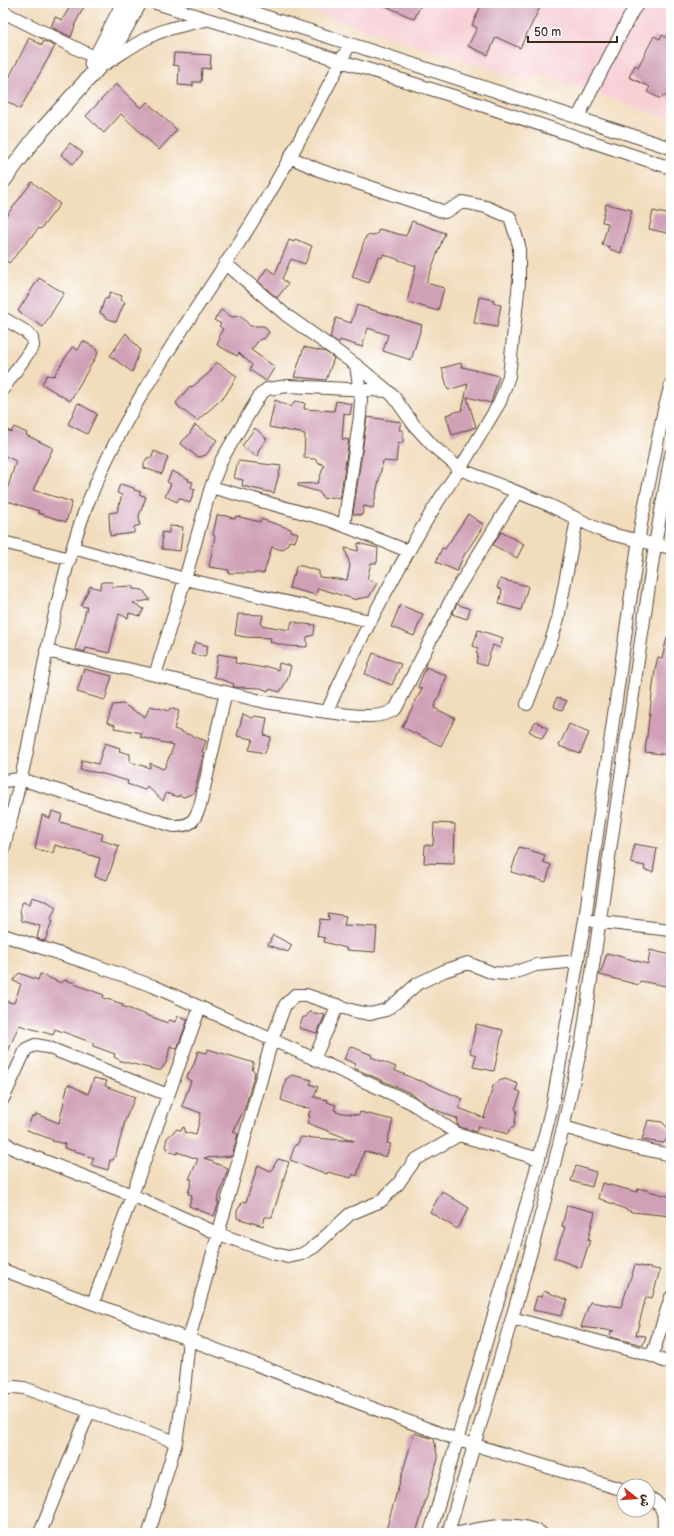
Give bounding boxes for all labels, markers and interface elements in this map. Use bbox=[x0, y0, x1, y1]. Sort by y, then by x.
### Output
scale bar bbox=[528, 18, 617, 44]
text: 50 m bbox=[534, 25, 561, 40]
north arrow bbox=[616, 1478, 656, 1518]
text: ش bbox=[637, 1493, 653, 1508]

